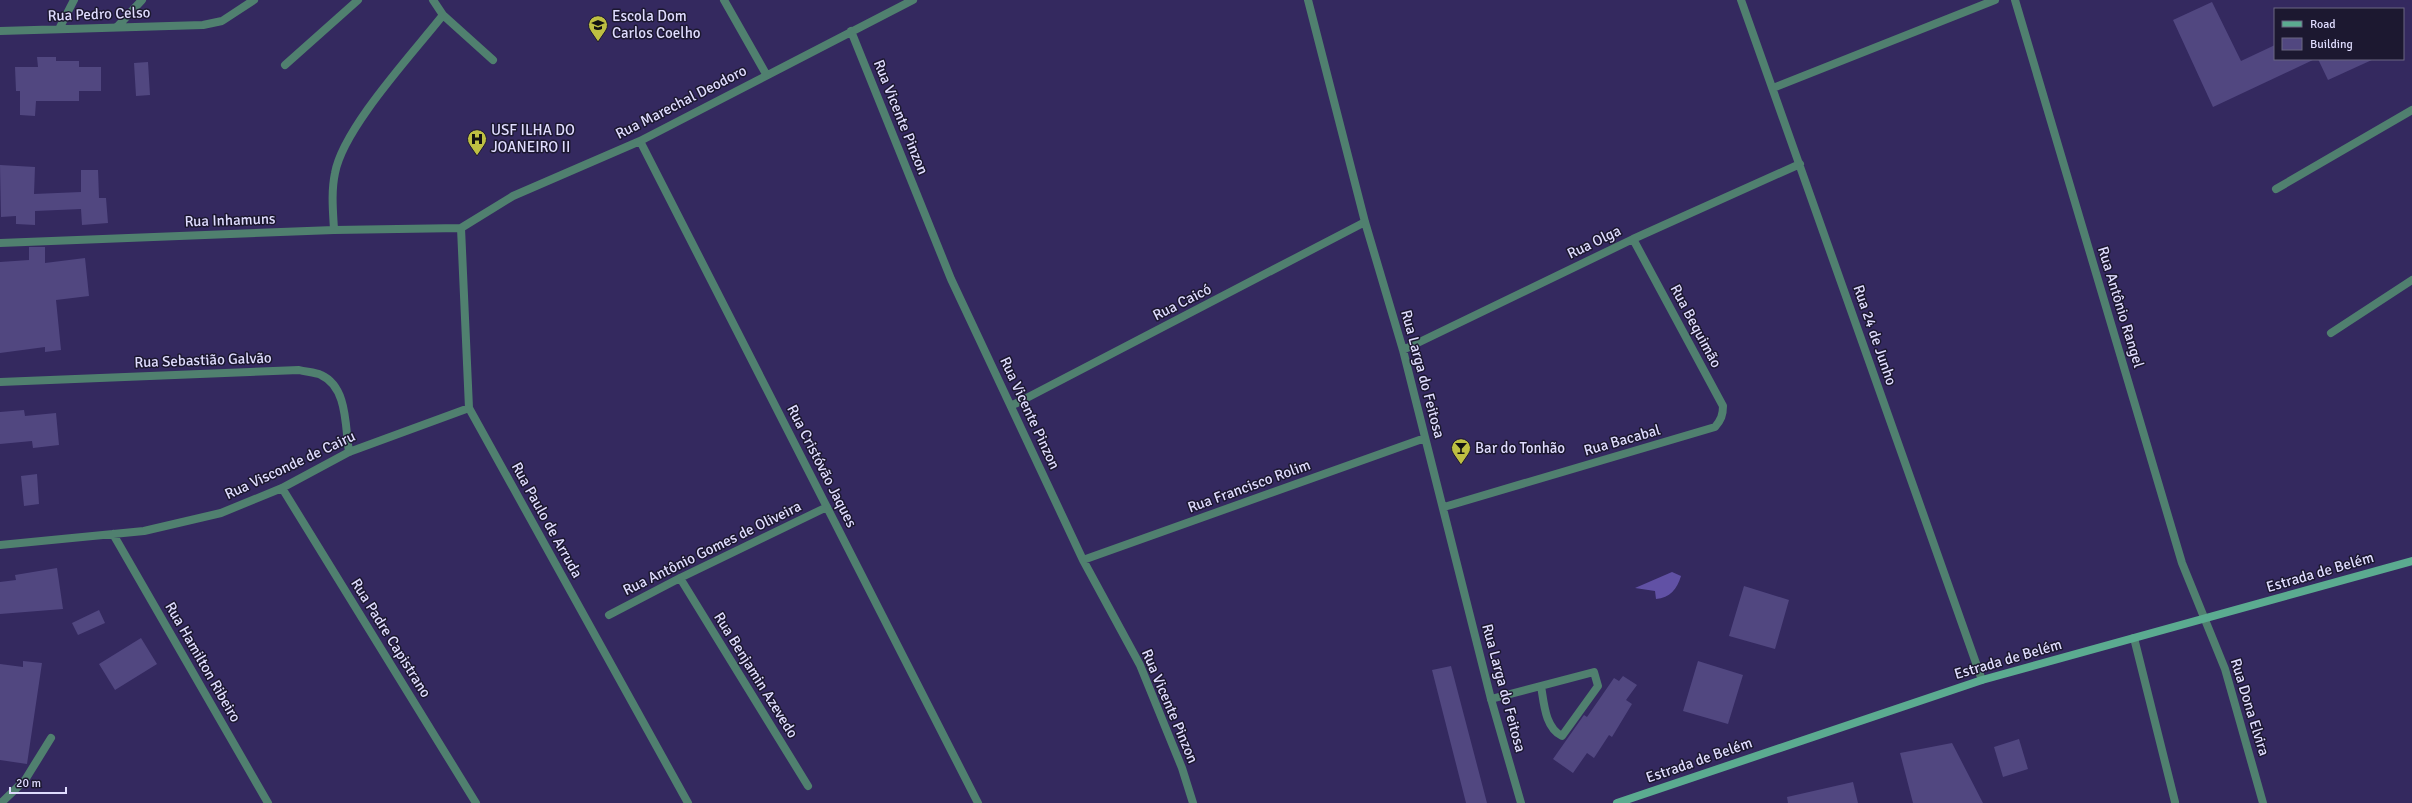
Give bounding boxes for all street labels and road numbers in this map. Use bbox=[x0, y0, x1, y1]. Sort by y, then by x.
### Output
street label: Rua Pedro Celso bbox=[47, 3, 151, 25]
street label: Rua Vicente Pinzon bbox=[870, 57, 932, 177]
street label: Rua Marechal Deodoro bbox=[612, 61, 750, 143]
street label: Rua Inhamuns bbox=[184, 209, 276, 231]
street label: Rua Olga bbox=[1564, 221, 1624, 263]
street label: Rua Antônio Rangel bbox=[2094, 244, 2148, 370]
street label: Rua Caicó bbox=[1150, 280, 1214, 324]
street label: Rua Bequimão bbox=[1666, 281, 1726, 371]
street label: Rua 24 de Junho bbox=[1849, 282, 1901, 388]
street label: Rua Larga do Feitosa bbox=[1397, 308, 1449, 440]
street label: Rua Sebastião Galvão bbox=[134, 349, 272, 371]
street label: Rua Vicente Pinzon bbox=[996, 354, 1064, 472]
street label: Rua Cristóvão Jaques bbox=[783, 402, 861, 531]
street label: Rua Bacabal bbox=[1582, 420, 1662, 460]
street label: Rua Visconde de Cairu bbox=[222, 427, 358, 503]
street label: Rua Francisco Rolim bbox=[1185, 455, 1313, 517]
street label: Rua Paulo de Arruda bbox=[508, 459, 586, 581]
street label: Rua Antônio Gomes de Oliveira bbox=[620, 497, 804, 599]
street label: Estrada de Belém bbox=[2264, 548, 2376, 596]
street label: Rua Padre Capistrano bbox=[347, 575, 435, 701]
street label: Rua Hamilton Ribeiro bbox=[161, 599, 245, 725]
street label: Rua Benjamin Azevedo bbox=[710, 609, 802, 741]
street label: Rua Larga do Feitosa bbox=[1478, 622, 1530, 754]
street label: Estrada de Belém bbox=[1952, 635, 2064, 683]
street label: Rua Vicente Pinzon bbox=[1138, 646, 1202, 766]
street label: Rua Dona Elvira bbox=[2227, 656, 2273, 758]
street label: Estrada de Belém bbox=[1644, 733, 1755, 787]

